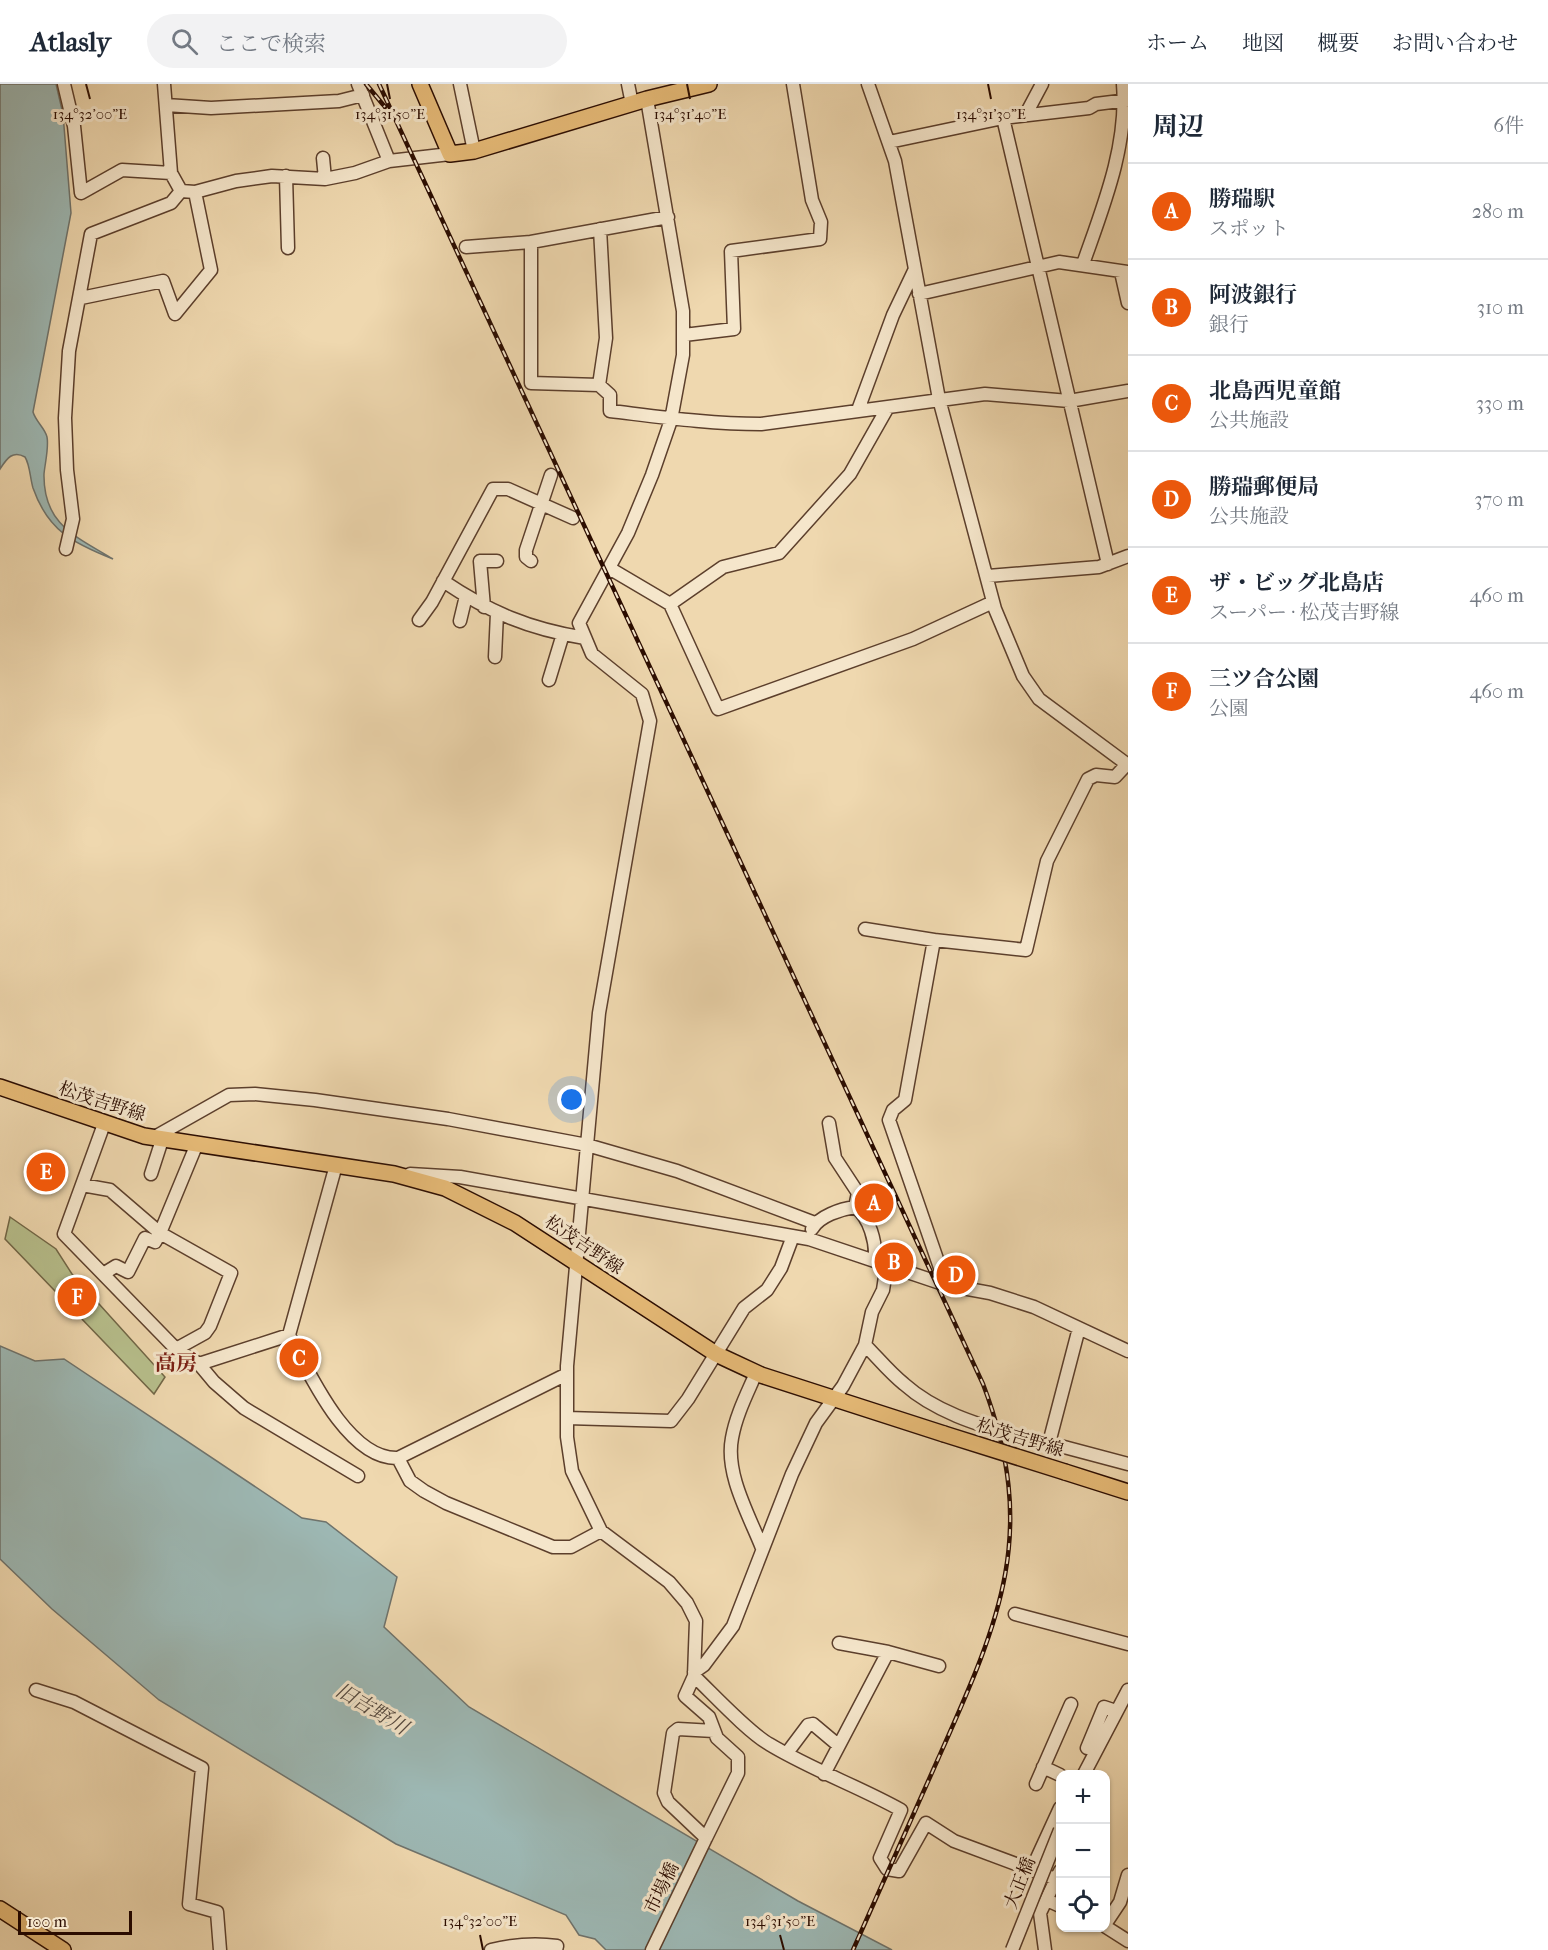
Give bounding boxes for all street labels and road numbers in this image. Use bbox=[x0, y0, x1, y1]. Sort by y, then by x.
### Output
street label: 松茂吉野線 bbox=[56, 1078, 148, 1126]
street label: 松茂吉野線 bbox=[541, 1211, 627, 1279]
street label: 松茂吉野線 bbox=[974, 1415, 1066, 1461]
street label: 大正橋 bbox=[1000, 1854, 1040, 1912]
street label: 市場橋 bbox=[641, 1859, 683, 1917]

